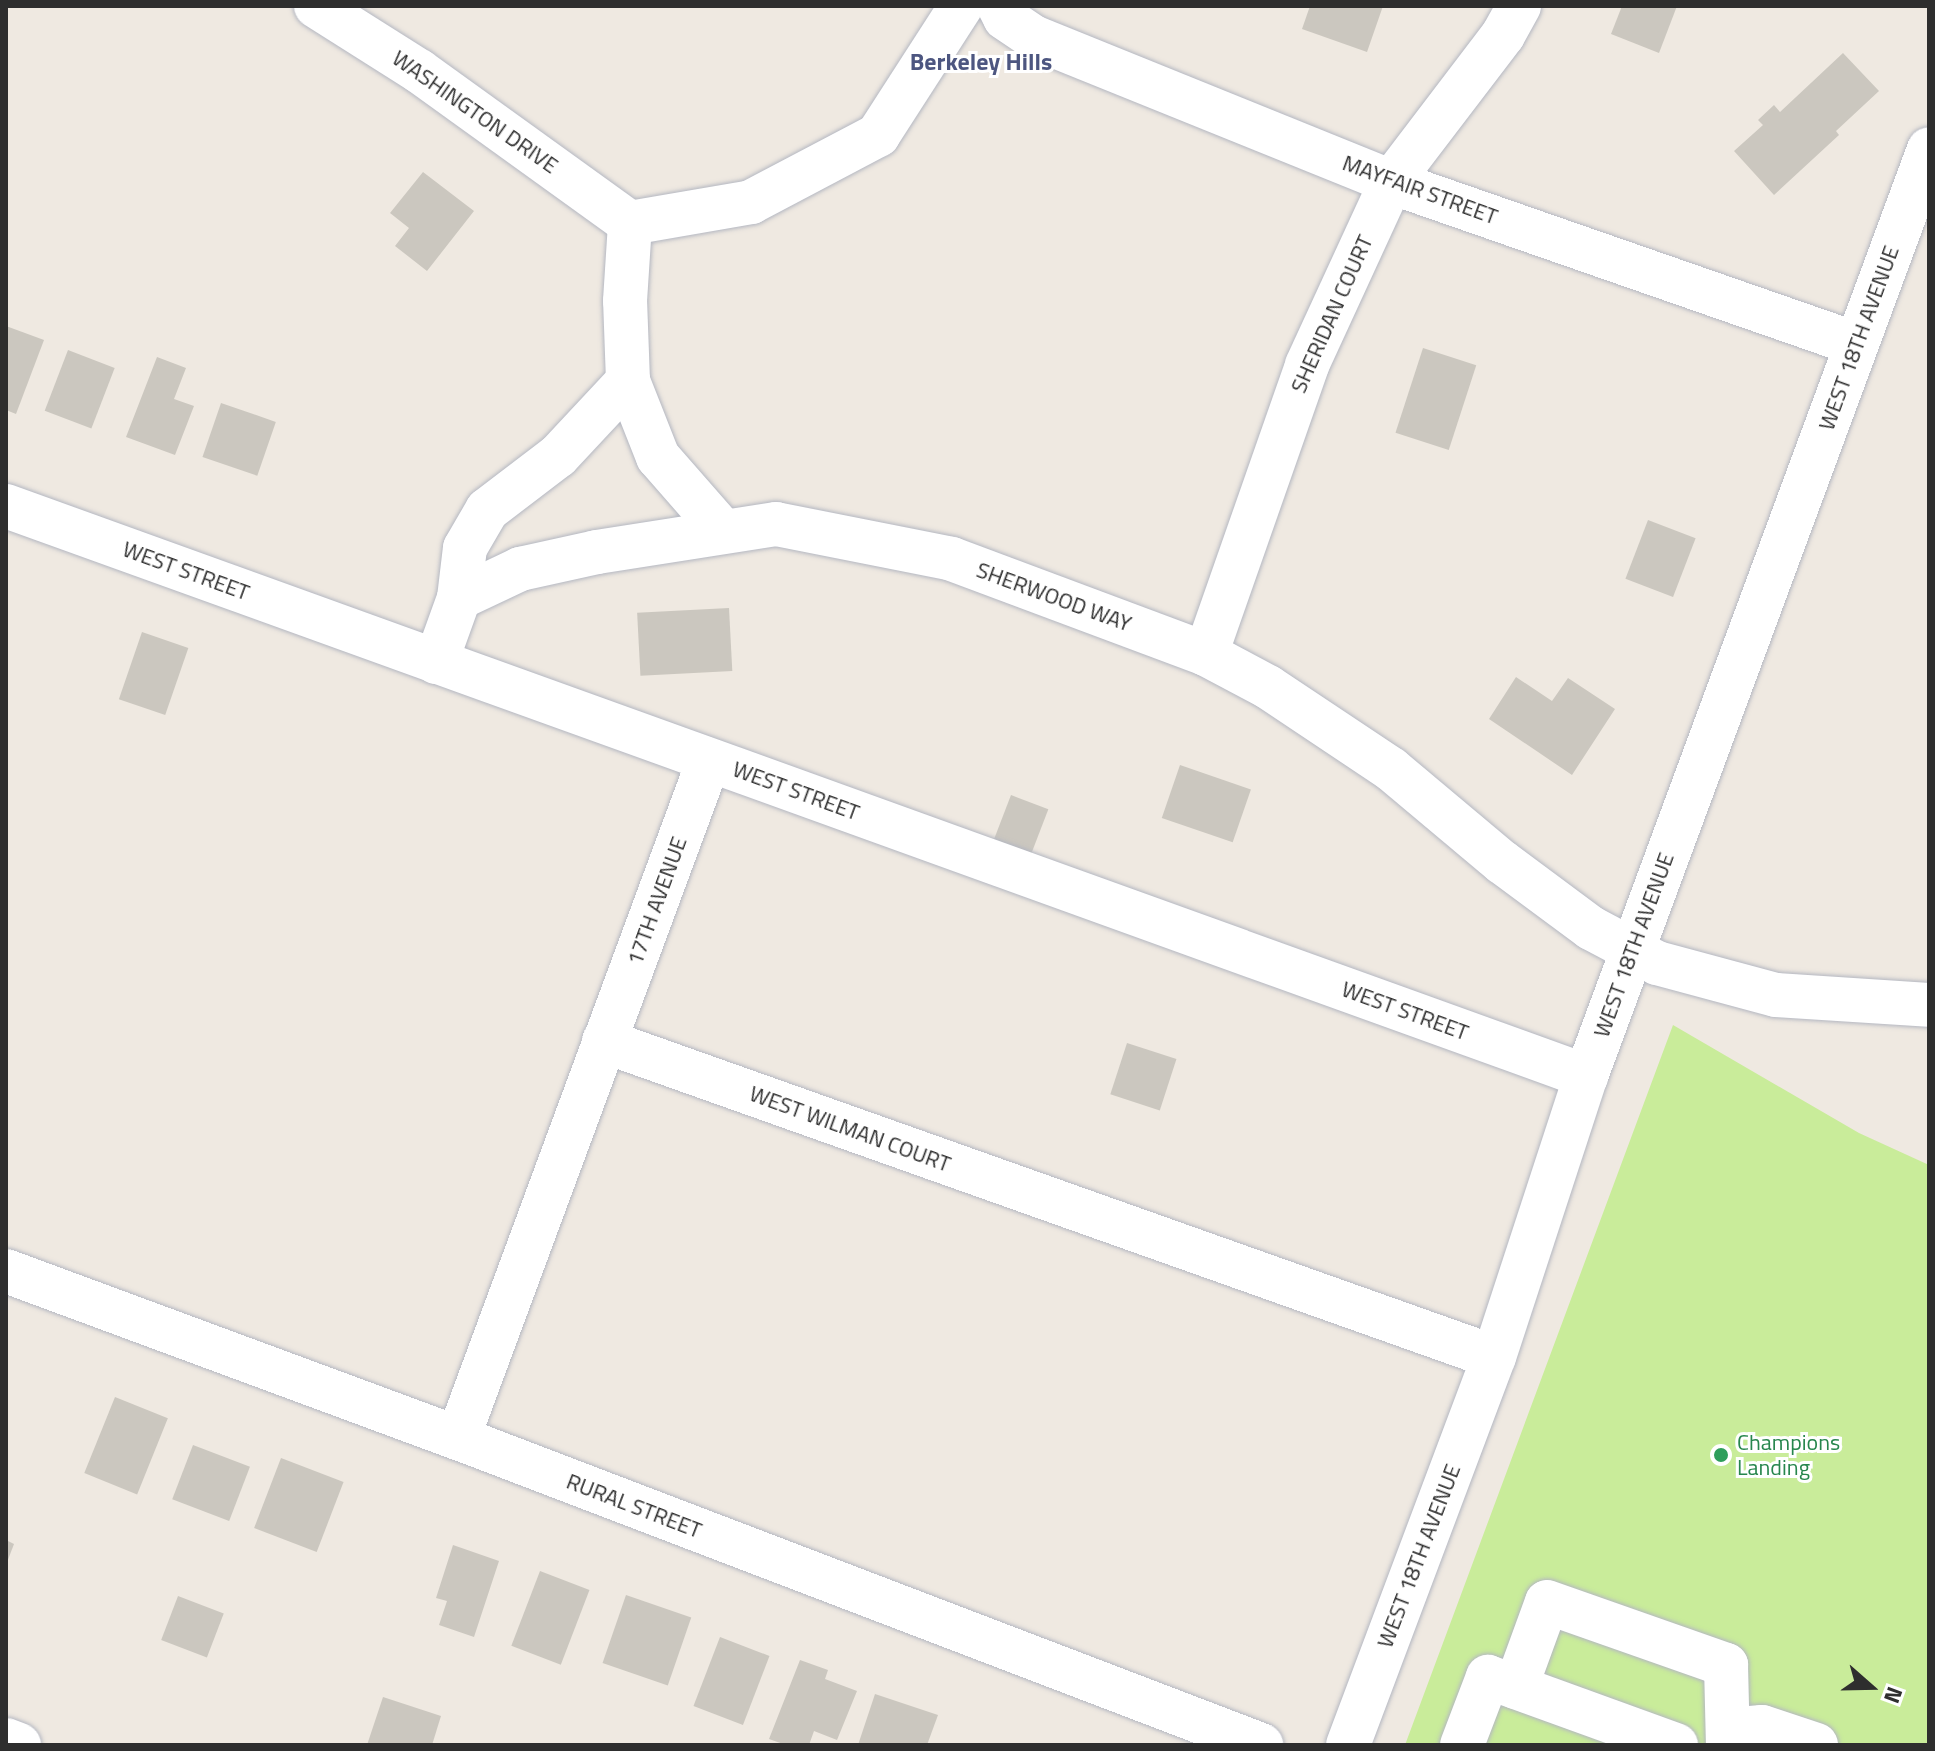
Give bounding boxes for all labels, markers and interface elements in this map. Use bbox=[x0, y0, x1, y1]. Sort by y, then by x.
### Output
street label: WASHINGTON DRIVE bbox=[387, 45, 563, 179]
district label: Berkeley Hills bbox=[910, 48, 1052, 76]
street label: MAYFAIR STREET bbox=[1339, 150, 1501, 230]
street label: SHERIDAN COURT bbox=[1285, 231, 1379, 397]
street label: WEST 18TH AVENUE bbox=[1813, 242, 1905, 434]
street label: WEST STREET bbox=[119, 536, 253, 606]
street label: SHERWOOD WAY bbox=[973, 557, 1135, 637]
street label: WEST STREET bbox=[729, 756, 863, 826]
street label: 17TH AVENUE bbox=[622, 833, 692, 969]
street label: WEST 18TH AVENUE bbox=[1588, 849, 1680, 1041]
street label: WEST STREET bbox=[1338, 976, 1472, 1046]
street label: WEST WILMAN COURT bbox=[746, 1080, 954, 1178]
place label: Champions Landing bbox=[1737, 1429, 1840, 1480]
marker: Champions Landing bbox=[1712, 1446, 1730, 1464]
street label: WEST 18TH AVENUE bbox=[1372, 1460, 1466, 1652]
street label: RURAL STREET bbox=[563, 1468, 705, 1544]
north arrow bbox=[1831, 1647, 1911, 1727]
text: N bbox=[1875, 1682, 1912, 1708]

